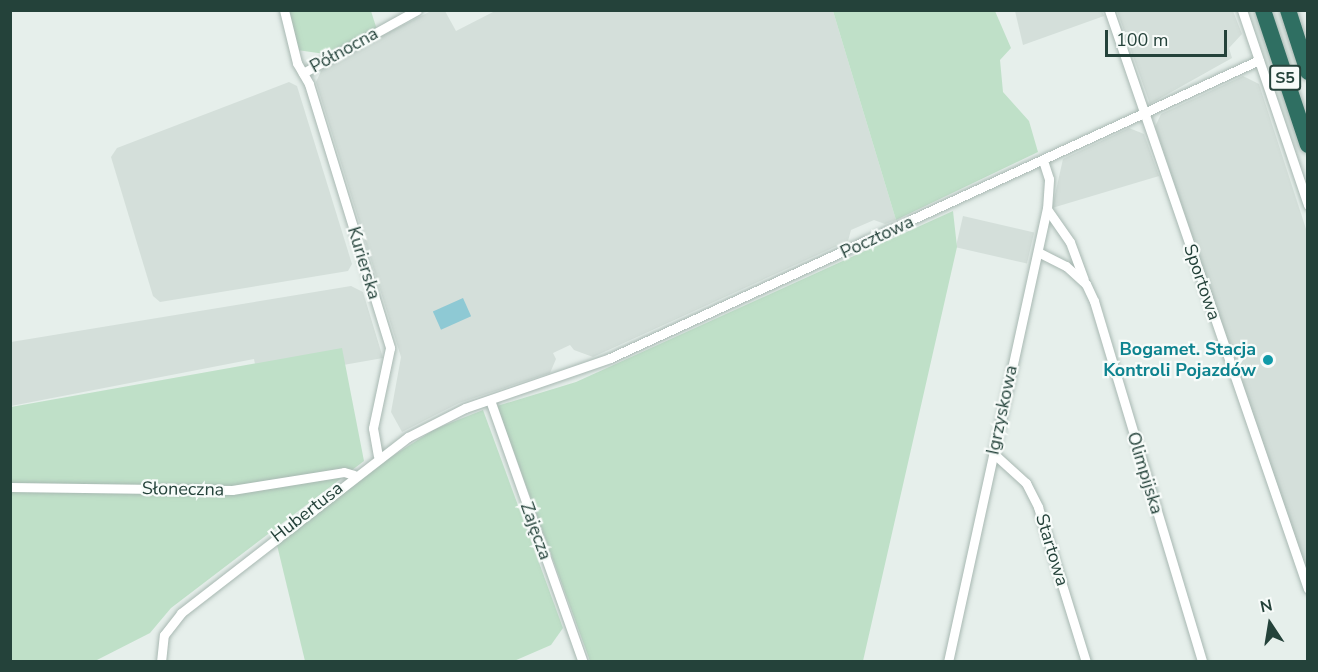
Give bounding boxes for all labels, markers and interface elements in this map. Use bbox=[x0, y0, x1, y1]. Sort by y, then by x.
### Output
scale bar bbox=[1108, 18, 1230, 56]
street label: Północna bbox=[306, 22, 382, 78]
text: 100 m bbox=[1116, 28, 1168, 52]
road number: S5 bbox=[1268, 65, 1302, 91]
street label: Pocztowa bbox=[837, 211, 917, 263]
street label: Kurierska bbox=[343, 224, 385, 302]
street label: Sportowa bbox=[1179, 241, 1225, 323]
place label: Bogamet. Stacja Kontroli Pojazdów bbox=[1103, 339, 1256, 382]
marker: Bogamet. Stacja Kontroli Pojazdów bbox=[1261, 353, 1275, 367]
street label: Igrzyskowa bbox=[982, 363, 1022, 457]
street label: Olimpijska bbox=[1122, 429, 1168, 517]
street label: Słoneczna bbox=[142, 477, 224, 501]
street label: Hubertusa bbox=[267, 477, 347, 547]
street label: Zajęcza bbox=[516, 499, 556, 563]
street label: Startowa bbox=[1031, 511, 1073, 589]
north arrow bbox=[1240, 594, 1300, 654]
text: N bbox=[1258, 594, 1274, 618]

